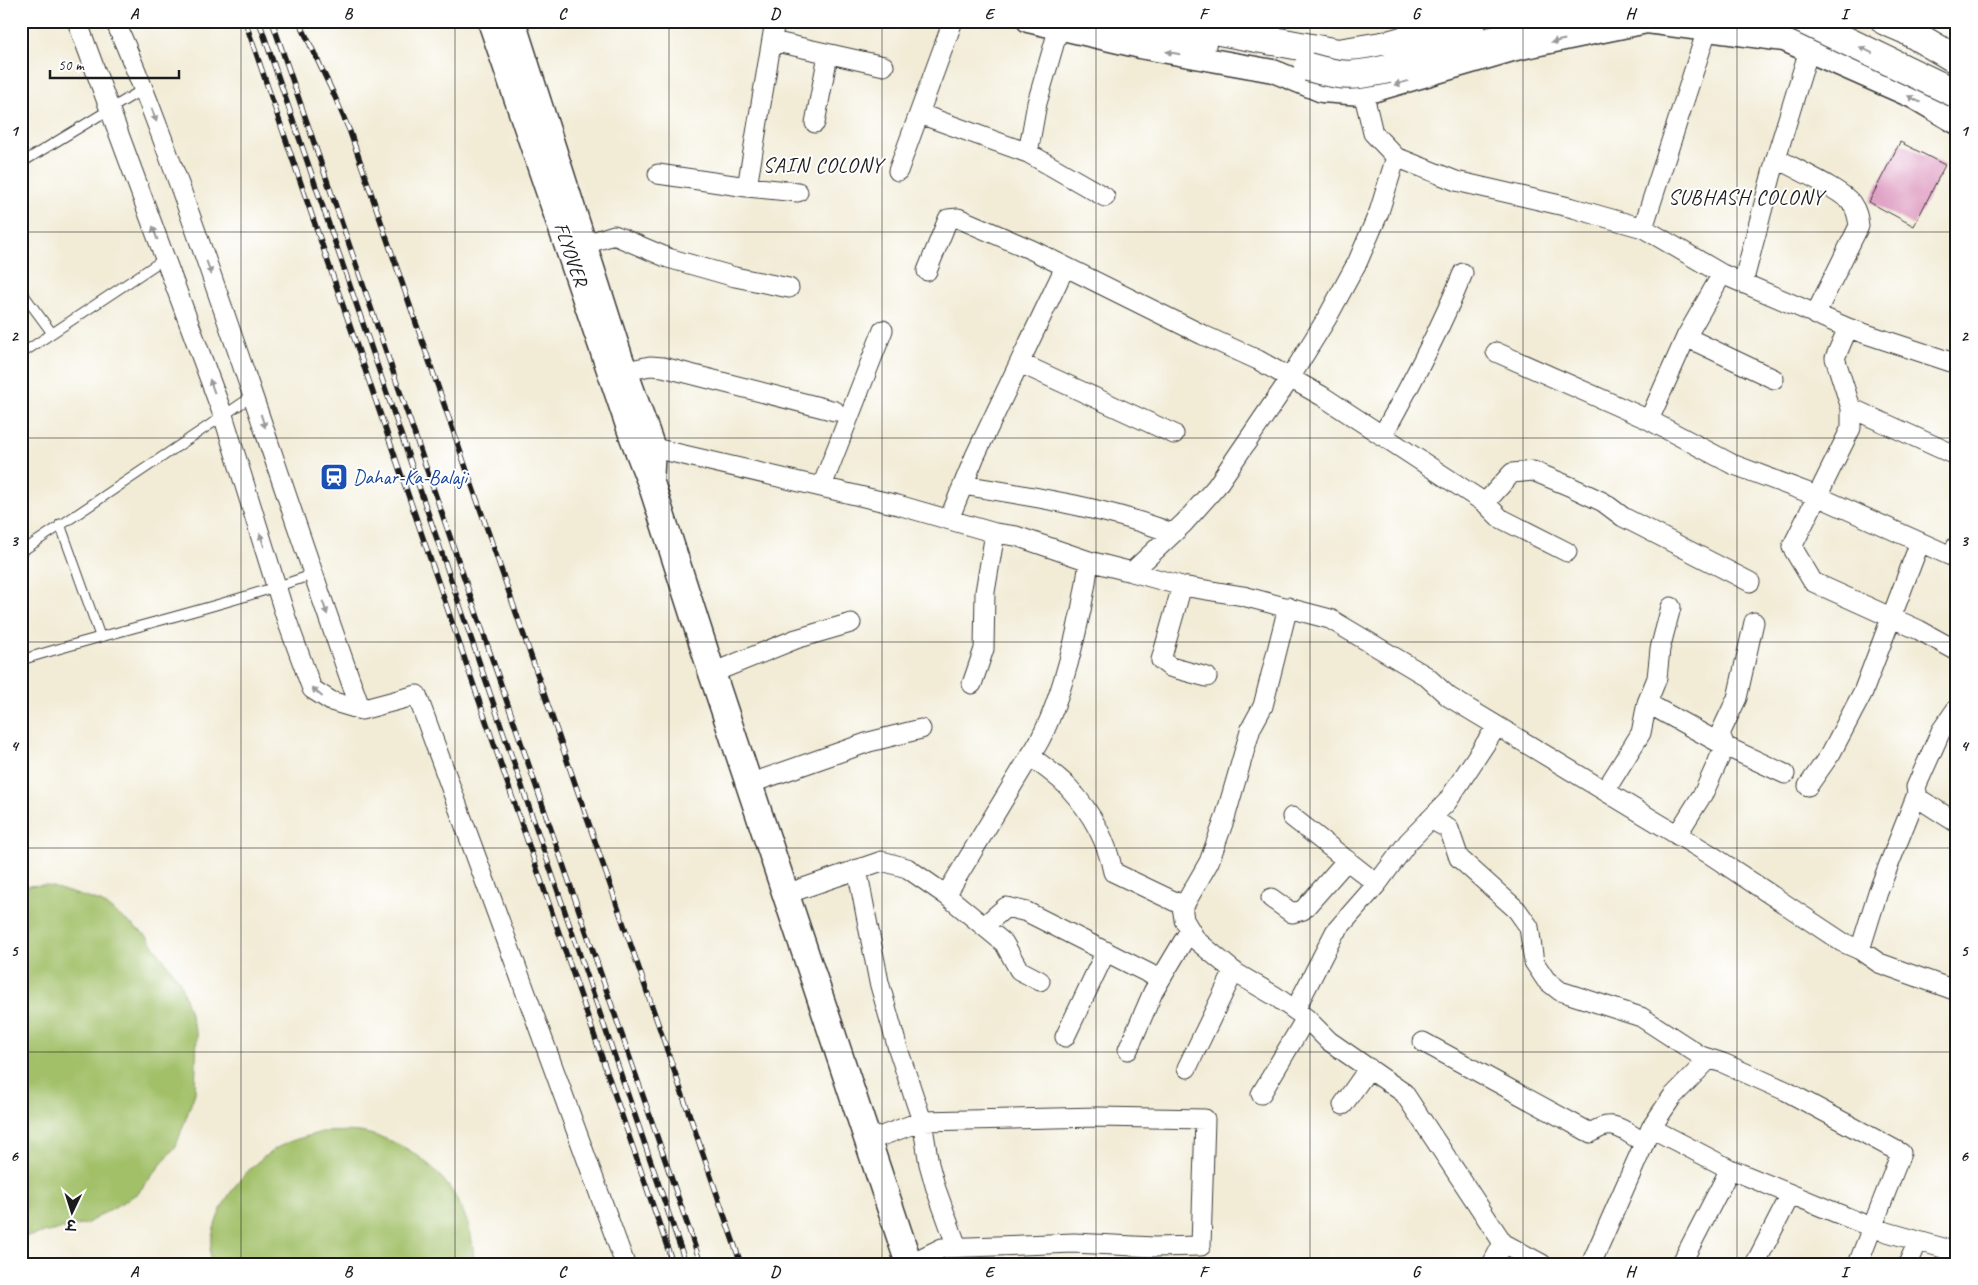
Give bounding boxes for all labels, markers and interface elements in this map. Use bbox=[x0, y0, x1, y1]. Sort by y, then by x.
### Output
text: A bbox=[130, 4, 140, 24]
text: B bbox=[344, 4, 354, 24]
text: C bbox=[558, 4, 568, 24]
text: D bbox=[770, 4, 781, 24]
text: E bbox=[985, 4, 996, 24]
text: F bbox=[1199, 4, 1210, 24]
text: G bbox=[1412, 4, 1422, 24]
text: H bbox=[1625, 4, 1637, 24]
text: I bbox=[1841, 4, 1851, 24]
one-way arrow bbox=[1550, 37, 1565, 45]
one-way arrow bbox=[1859, 46, 1873, 54]
scale bar bbox=[50, 48, 179, 80]
one-way arrow bbox=[1166, 49, 1181, 57]
text: 50 m bbox=[58, 56, 85, 75]
one-way arrow bbox=[1393, 79, 1409, 87]
one-way arrow bbox=[1907, 95, 1922, 103]
one-way arrow bbox=[151, 107, 158, 122]
text: 1 bbox=[10, 121, 19, 141]
text: 1 bbox=[1960, 121, 1969, 141]
district label: SAIN COLONY bbox=[763, 152, 887, 178]
district label: SUBHASH COLONY bbox=[1668, 184, 1827, 210]
street label: FLYOVER bbox=[549, 219, 594, 291]
one-way arrow bbox=[151, 226, 158, 241]
one-way arrow bbox=[206, 260, 213, 275]
text: 2 bbox=[10, 326, 19, 346]
text: 2 bbox=[1960, 326, 1969, 346]
one-way arrow bbox=[208, 378, 215, 393]
one-way arrow bbox=[259, 414, 267, 429]
station icon: Dahar-Ka-Balaji bbox=[319, 462, 349, 492]
place label: Dahar-Ka-Balaji bbox=[353, 465, 469, 490]
text: 3 bbox=[10, 531, 19, 551]
text: 3 bbox=[1960, 531, 1969, 551]
one-way arrow bbox=[257, 533, 265, 548]
one-way arrow bbox=[322, 601, 329, 616]
one-way arrow bbox=[311, 686, 323, 697]
text: 4 bbox=[10, 736, 19, 756]
text: 4 bbox=[1960, 736, 1969, 756]
text: 5 bbox=[11, 941, 20, 961]
text: 5 bbox=[1961, 941, 1970, 961]
text: 6 bbox=[10, 1146, 19, 1166]
text: 6 bbox=[1960, 1146, 1969, 1166]
north arrow bbox=[48, 1188, 98, 1238]
text: उ bbox=[64, 1216, 78, 1233]
text: A bbox=[130, 1262, 140, 1282]
text: B bbox=[344, 1262, 354, 1282]
text: C bbox=[558, 1262, 568, 1282]
text: D bbox=[770, 1262, 781, 1282]
text: E bbox=[985, 1262, 996, 1282]
text: F bbox=[1199, 1262, 1210, 1282]
text: G bbox=[1412, 1262, 1422, 1282]
text: H bbox=[1625, 1262, 1637, 1282]
text: I bbox=[1841, 1262, 1851, 1282]

